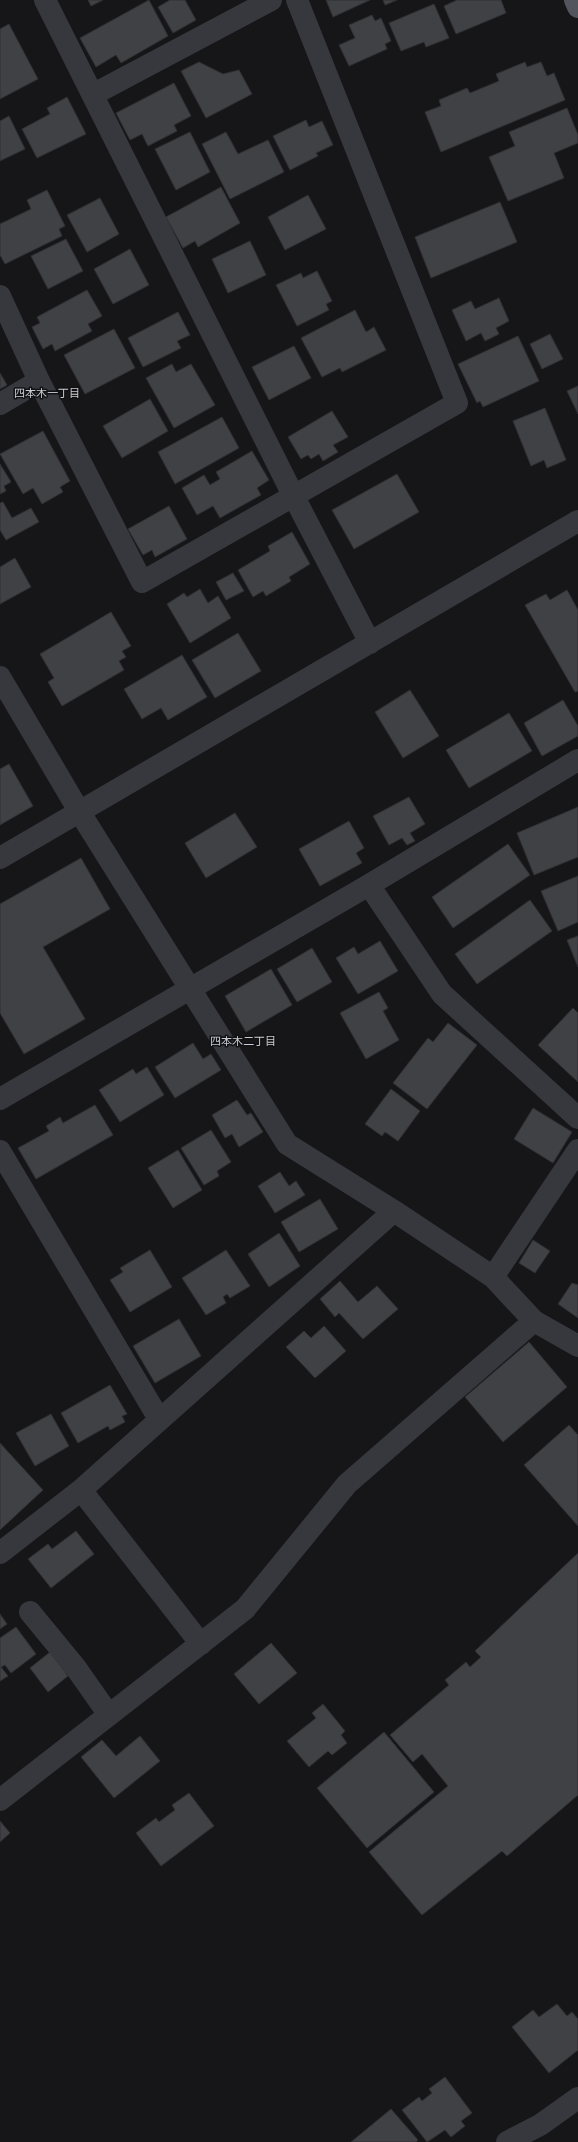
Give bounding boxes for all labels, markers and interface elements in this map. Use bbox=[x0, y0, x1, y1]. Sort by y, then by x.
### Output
district label: 四本木一丁目 bbox=[14, 386, 80, 400]
district label: 四本木二丁目 bbox=[210, 1034, 276, 1048]

